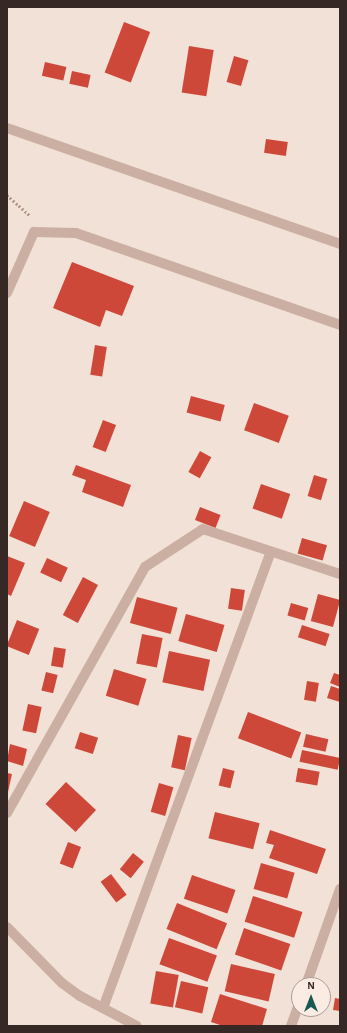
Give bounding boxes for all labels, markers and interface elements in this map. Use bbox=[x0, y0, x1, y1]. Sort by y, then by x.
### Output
north arrow bbox=[291, 977, 331, 1017]
text: N bbox=[307, 980, 315, 991]

